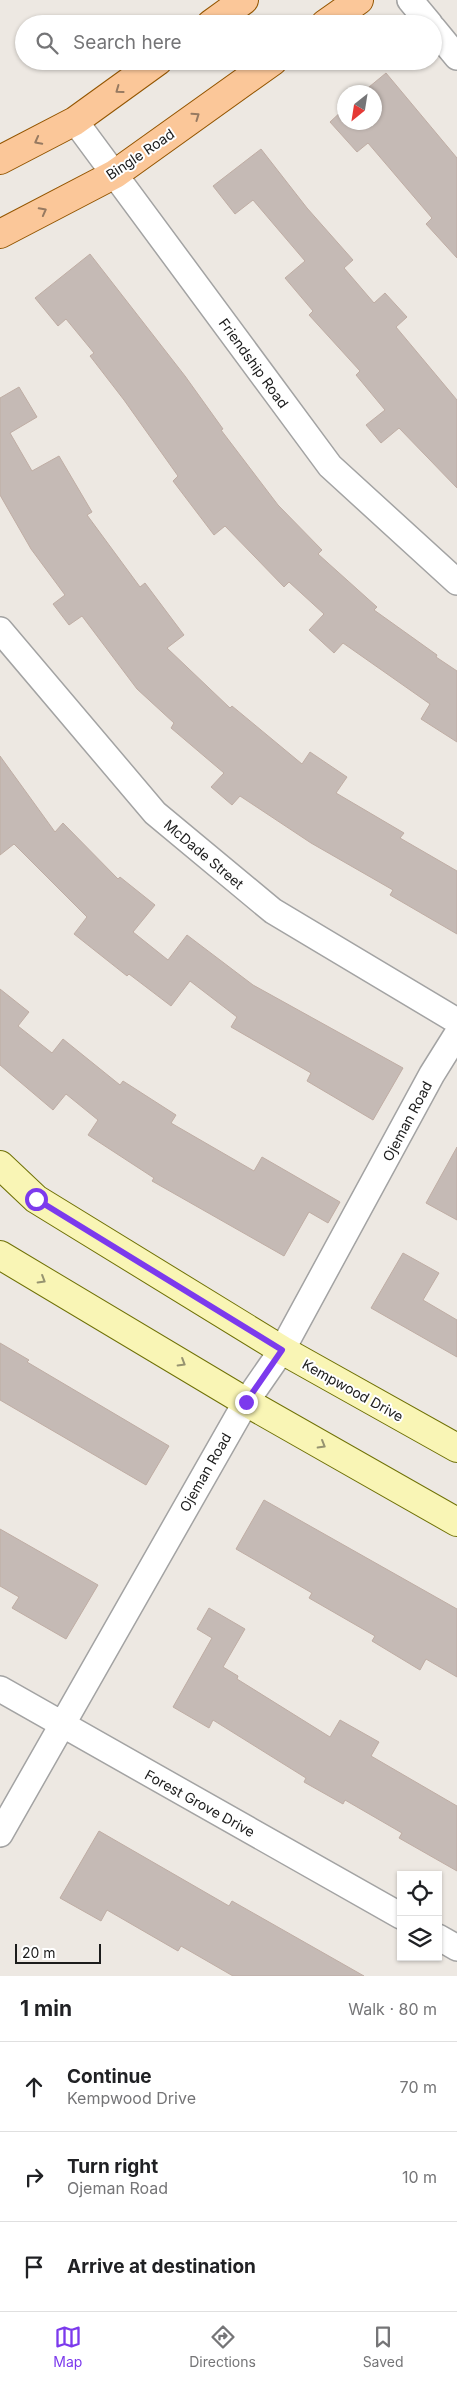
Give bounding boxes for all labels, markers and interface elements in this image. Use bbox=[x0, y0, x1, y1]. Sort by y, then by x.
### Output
search box bbox=[15, 15, 442, 70]
icon: search bbox=[33, 29, 61, 57]
text: Search here bbox=[73, 31, 182, 54]
one-way arrow bbox=[115, 84, 125, 93]
north arrow bbox=[337, 85, 382, 130]
one-way arrow bbox=[190, 113, 199, 122]
street label: Bingle Road bbox=[103, 125, 177, 183]
one-way arrow bbox=[34, 134, 43, 144]
one-way arrow bbox=[38, 207, 47, 217]
street label: Friendship Road bbox=[216, 315, 292, 411]
street label: McDade Street bbox=[161, 816, 248, 893]
street label: Ojeman Road bbox=[379, 1078, 435, 1164]
route start bbox=[25, 1188, 48, 1211]
one-way arrow bbox=[36, 1274, 45, 1284]
street label: Kempwood Drive bbox=[300, 1355, 406, 1425]
one-way arrow bbox=[176, 1357, 185, 1367]
route end bbox=[235, 1391, 258, 1414]
street label: Ojeman Road bbox=[176, 1429, 234, 1515]
one-way arrow bbox=[317, 1439, 326, 1449]
street label: Forest Grove Drive bbox=[142, 1766, 258, 1840]
map controls bbox=[397, 1871, 442, 1961]
button: locate bbox=[397, 1871, 442, 1916]
button: layers bbox=[397, 1916, 442, 1961]
scale bar bbox=[15, 1941, 101, 1964]
text: 20 m bbox=[22, 1944, 56, 1961]
text: 1 min bbox=[20, 1996, 72, 2021]
text: Walk · 80 m bbox=[348, 1999, 437, 2019]
text: Continue bbox=[67, 2065, 152, 2088]
icon: ahead bbox=[20, 2073, 48, 2101]
text: 70 m bbox=[400, 2077, 437, 2097]
text: Kempwood Drive bbox=[67, 2088, 196, 2108]
text: Turn right bbox=[67, 2155, 158, 2178]
icon: right bbox=[20, 2163, 48, 2191]
text: 10 m bbox=[402, 2167, 437, 2187]
text: Ojeman Road bbox=[67, 2178, 168, 2198]
icon: arrive bbox=[20, 2253, 48, 2281]
text: Arrive at destination bbox=[67, 2255, 256, 2278]
tab: Map bbox=[53, 2323, 82, 2370]
tab: Directions bbox=[189, 2323, 256, 2370]
tab: Saved bbox=[363, 2323, 404, 2370]

